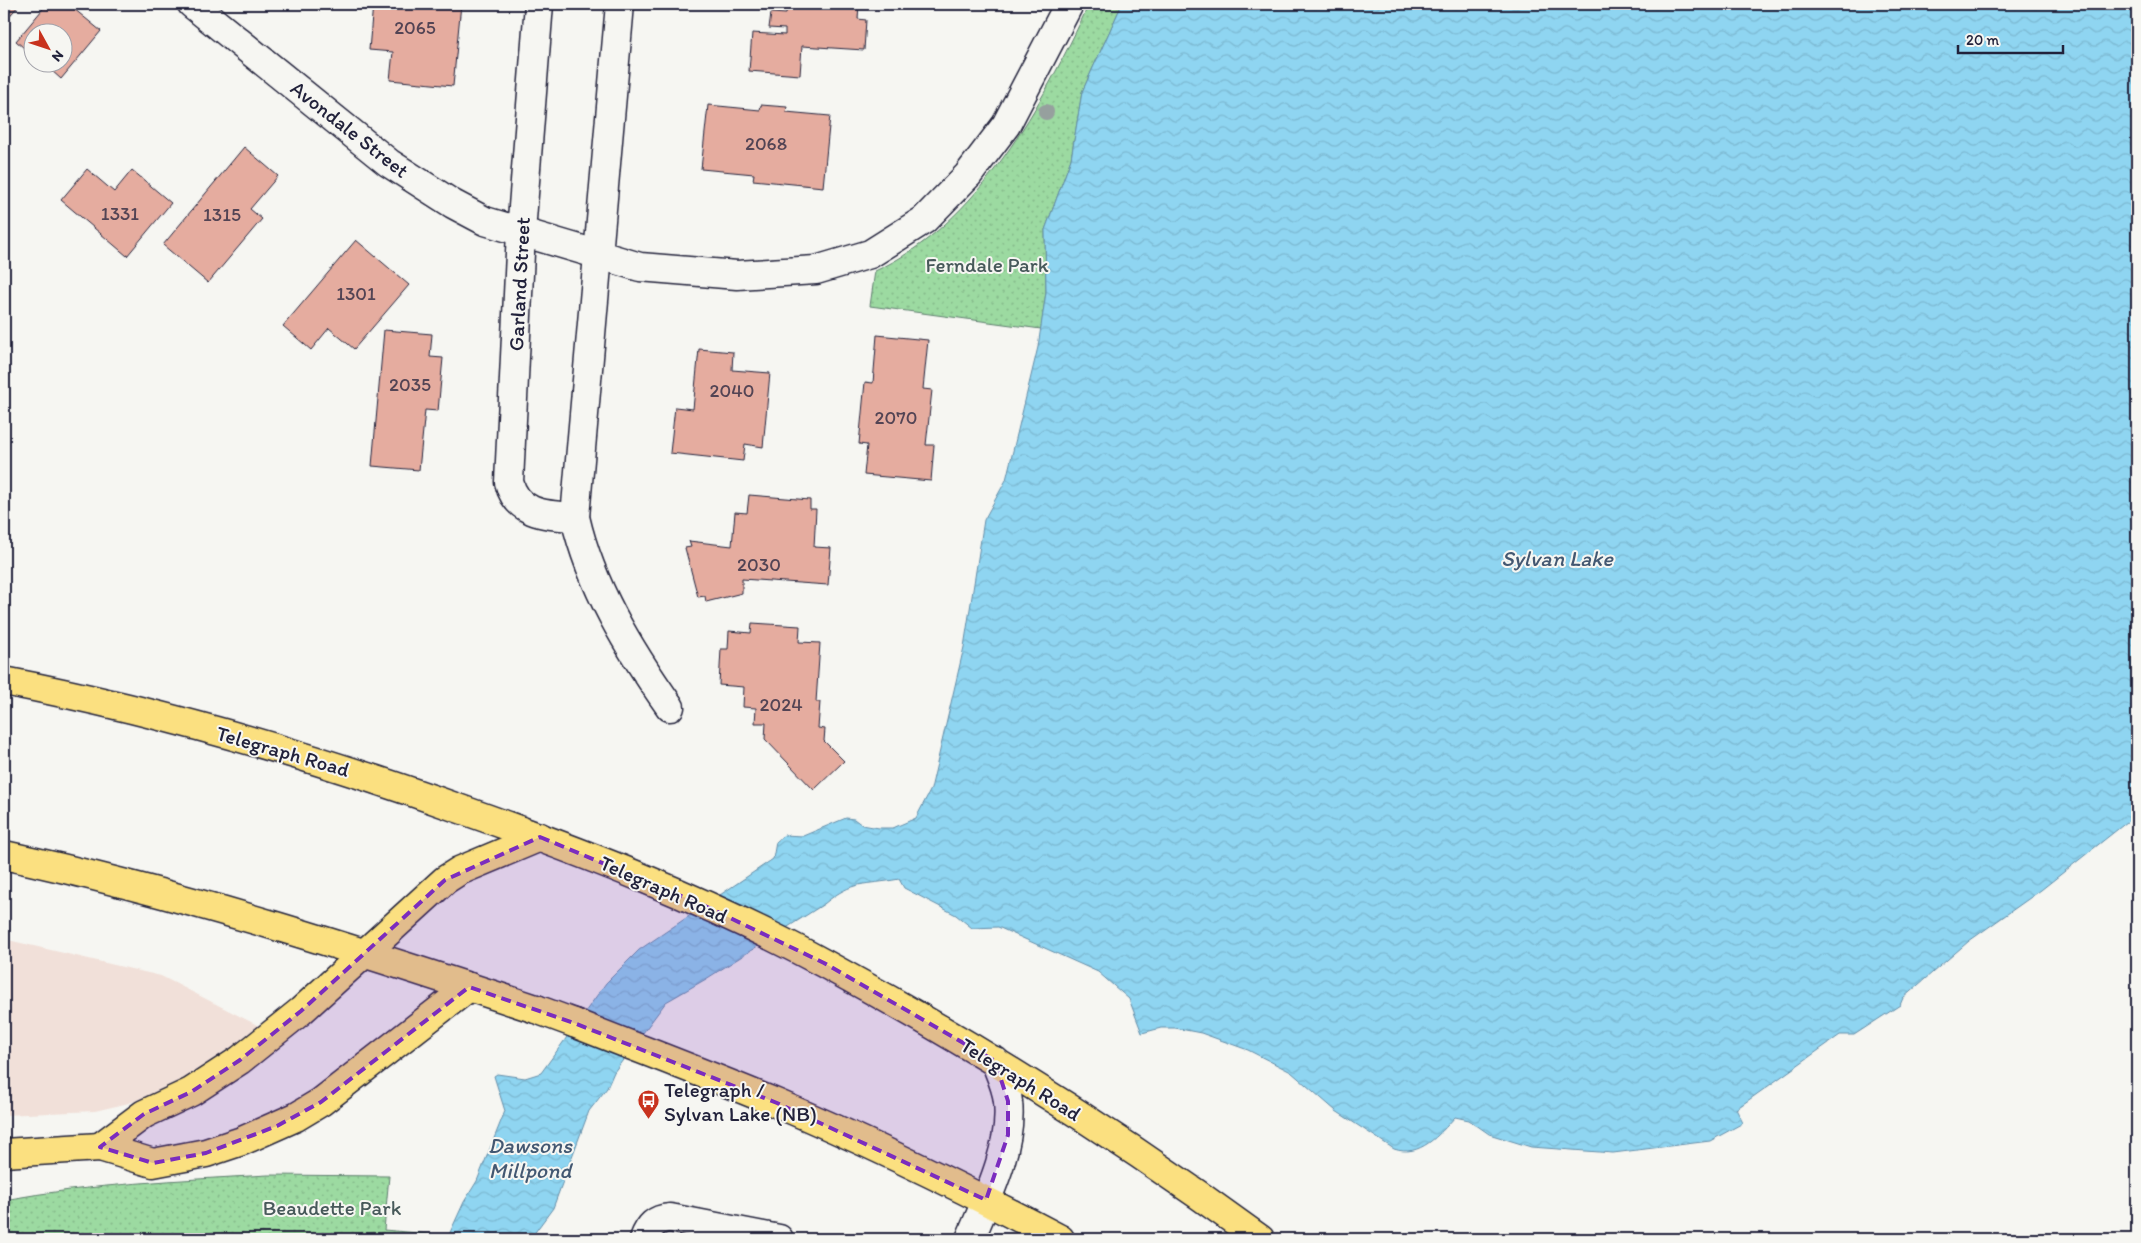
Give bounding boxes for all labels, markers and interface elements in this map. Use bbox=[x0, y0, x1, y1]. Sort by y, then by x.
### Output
house number: 2065 bbox=[394, 16, 436, 39]
north arrow bbox=[22, 22, 72, 72]
scale bar bbox=[1958, 22, 2064, 54]
text: 20 m bbox=[1966, 31, 2000, 49]
text: N bbox=[48, 47, 67, 65]
street label: Avondale Street bbox=[286, 75, 414, 183]
house number: 2068 bbox=[745, 132, 787, 155]
house number: 1331 bbox=[101, 202, 139, 225]
house number: 1315 bbox=[203, 203, 241, 226]
street label: Garland Street bbox=[503, 216, 535, 352]
park label: Ferndale Park bbox=[925, 252, 1049, 277]
house number: 1301 bbox=[336, 282, 376, 305]
house number: 2035 bbox=[389, 373, 431, 396]
house number: 2040 bbox=[710, 379, 754, 402]
house number: 2070 bbox=[875, 406, 917, 429]
water label: Sylvan Lake bbox=[1501, 545, 1614, 572]
house number: 2030 bbox=[737, 553, 781, 576]
house number: 2024 bbox=[759, 693, 803, 716]
street label: Telegraph Road bbox=[214, 720, 353, 782]
street label: Telegraph Road bbox=[596, 850, 732, 929]
street label: Telegraph Road bbox=[956, 1032, 1086, 1126]
place label: Telegraph / Sylvan Lake (NB) bbox=[664, 1077, 817, 1126]
bus stop icon: Telegraph / Sylvan Lake (NB) bbox=[636, 1089, 660, 1120]
water label: Dawsons Millpond bbox=[488, 1132, 573, 1184]
park label: Beaudette Park bbox=[263, 1195, 402, 1220]

